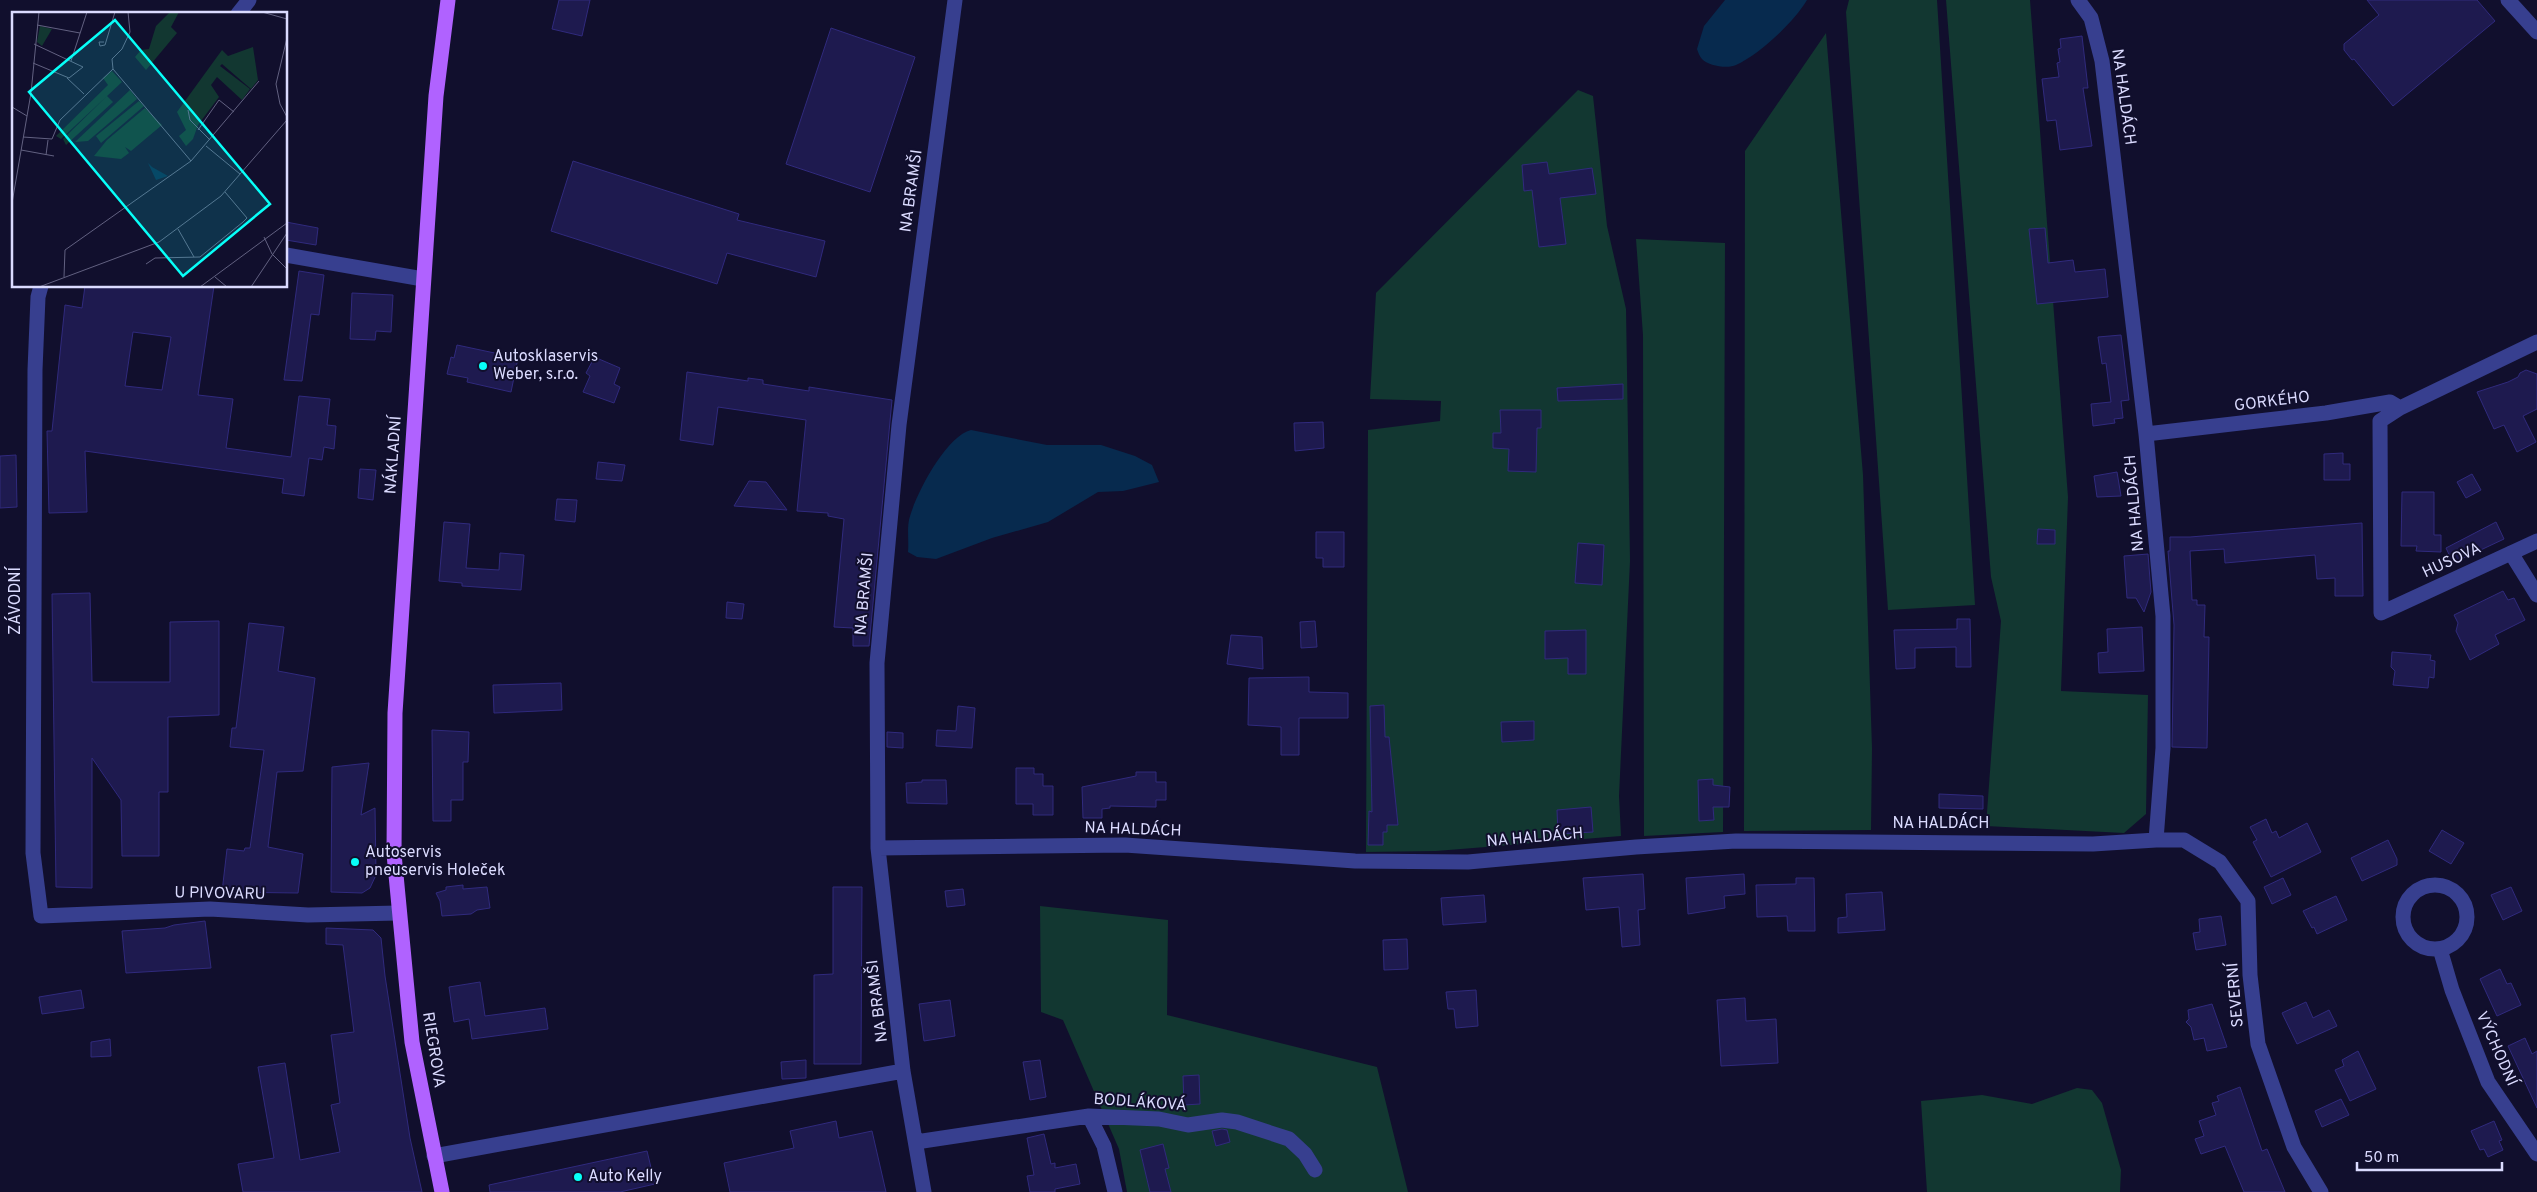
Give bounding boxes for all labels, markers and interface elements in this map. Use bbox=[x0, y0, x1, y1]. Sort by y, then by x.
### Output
inset map bbox=[12, 12, 288, 288]
street label: NA HALDÁCH bbox=[2106, 47, 2142, 146]
street label: NA BRAMŠI bbox=[894, 148, 928, 234]
place label: Autosklaservis Weber, s.r.o. bbox=[493, 347, 598, 385]
marker: Autosklaservis Weber, s.r.o. bbox=[477, 360, 489, 372]
street label: GORKÉHO bbox=[2233, 385, 2311, 417]
street label: NÁKLADNÍ bbox=[379, 414, 407, 495]
street label: NA HALDÁCH bbox=[2119, 454, 2149, 552]
street label: HUSOVA bbox=[2419, 539, 2485, 583]
street label: NA BRAMŠI bbox=[849, 552, 879, 636]
street label: ZÁVODNÍ bbox=[4, 565, 26, 635]
street label: NA HALDÁCH bbox=[1892, 812, 1990, 834]
street label: NA HALDÁCH bbox=[1084, 816, 1182, 842]
street label: NA HALDÁCH bbox=[1486, 822, 1584, 852]
place label: Autoservis pneuservis Holeček bbox=[365, 843, 505, 881]
marker: Autoservis pneuservis Holeček bbox=[349, 856, 361, 868]
street label: U PIVOVARU bbox=[174, 883, 266, 905]
street label: NA BRAMŠI bbox=[861, 958, 893, 1044]
street label: SEVERNÍ bbox=[2221, 960, 2249, 1028]
street label: VÝCHODNÍ bbox=[2471, 1008, 2524, 1091]
street label: RIEGROVA bbox=[417, 1011, 449, 1090]
street label: BODLÁKOVÁ bbox=[1093, 1088, 1188, 1116]
scale bar bbox=[2357, 1140, 2502, 1172]
text: 50 m bbox=[2364, 1149, 2399, 1168]
place label: Auto Kelly bbox=[588, 1167, 662, 1187]
marker: Auto Kelly bbox=[572, 1171, 584, 1183]

